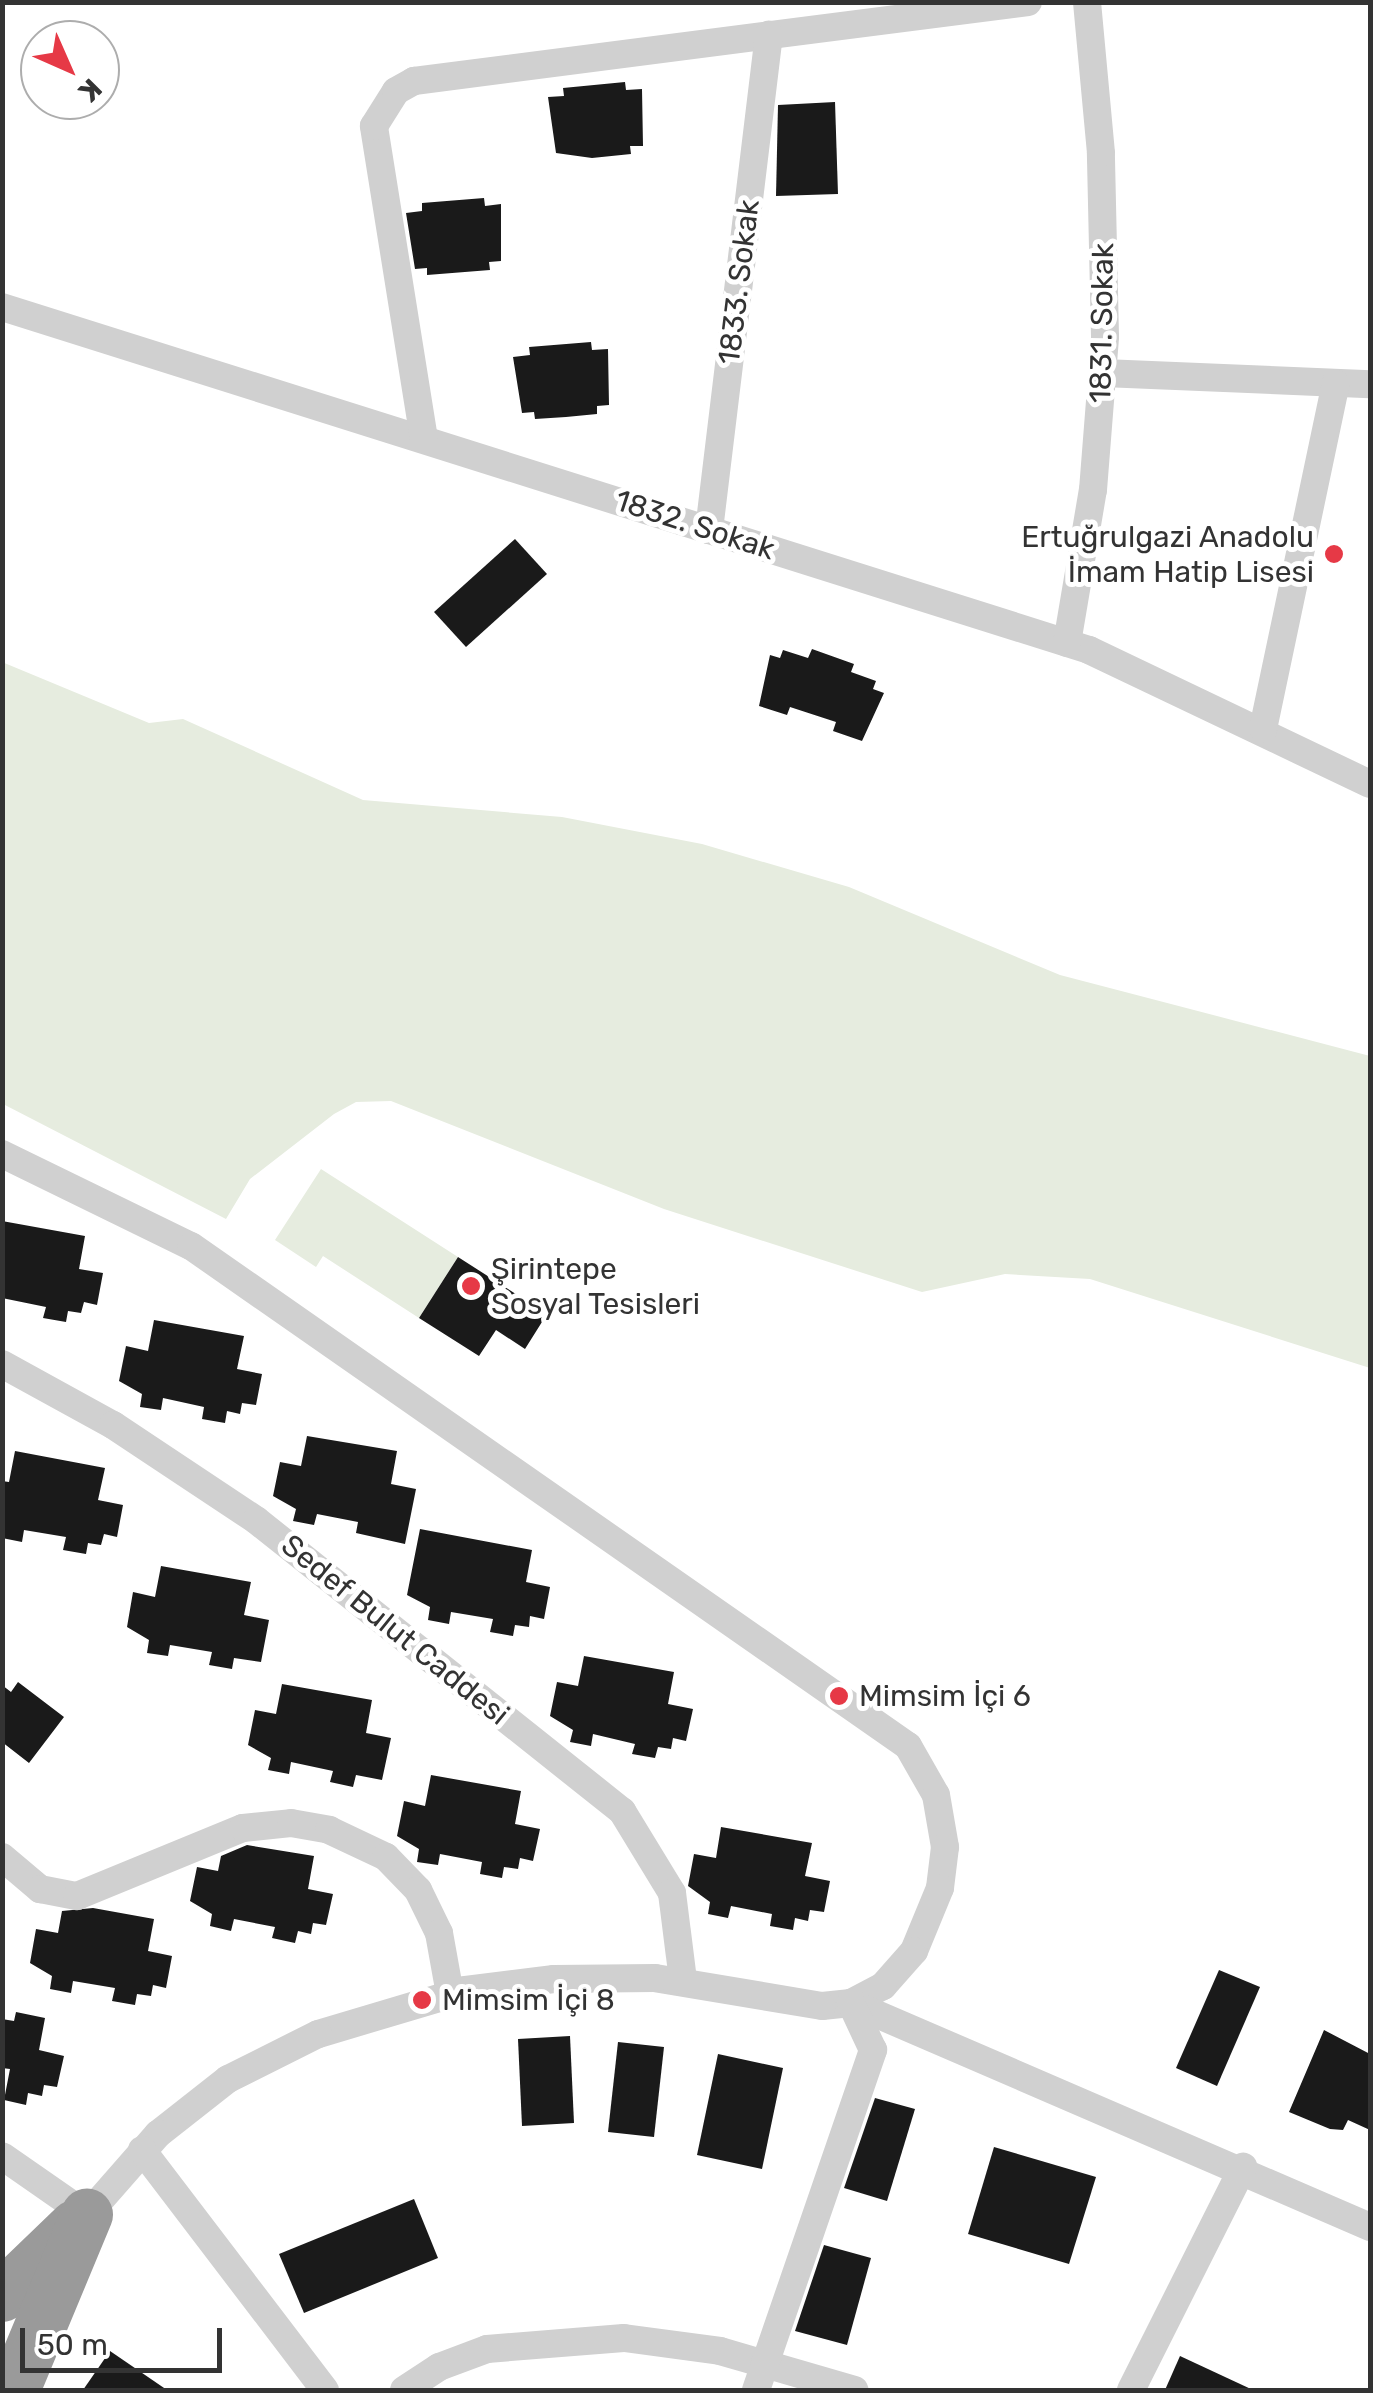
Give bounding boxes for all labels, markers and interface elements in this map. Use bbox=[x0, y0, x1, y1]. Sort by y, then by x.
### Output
north arrow bbox=[20, 20, 120, 120]
text: K bbox=[72, 72, 108, 108]
street label: 1833. Sokak bbox=[711, 197, 767, 367]
street label: 1831. Sokak bbox=[1083, 243, 1121, 403]
street label: 1832. Sokak bbox=[611, 482, 779, 568]
place label: Ertuğrulgazi Anadolu İmam Hatip Lisesi bbox=[1020, 519, 1314, 590]
marker: Ertuğrulgazi Anadolu İmam Hatip Lisesi bbox=[1323, 543, 1345, 565]
place label: Şirintepe Sosyal Tesisleri bbox=[491, 1251, 701, 1322]
marker: Şirintepe Sosyal Tesisleri bbox=[460, 1275, 482, 1297]
street label: Sedef Bulut Caddesi bbox=[274, 1527, 516, 1733]
place label: Mimsim İçi 6 bbox=[859, 1678, 1031, 1714]
marker: Mimsim İçi 6 bbox=[828, 1685, 850, 1707]
place label: Mimsim İçi 8 bbox=[442, 1982, 615, 2018]
marker: Mimsim İçi 8 bbox=[411, 1989, 433, 2011]
scale bar bbox=[25, 2308, 228, 2370]
text: 50 m bbox=[37, 2327, 108, 2363]

